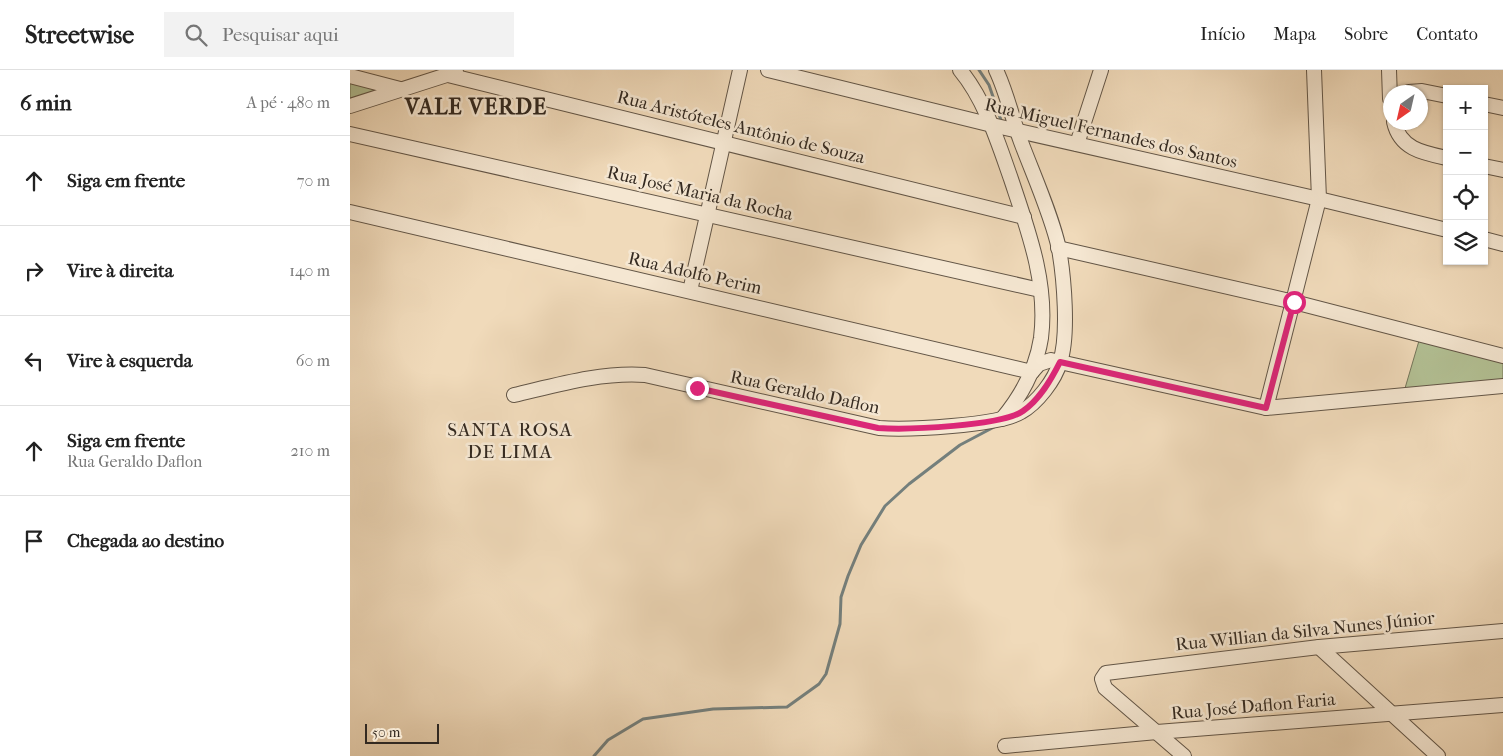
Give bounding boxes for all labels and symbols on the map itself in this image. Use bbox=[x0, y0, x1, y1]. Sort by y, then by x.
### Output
north arrow bbox=[1383, 85, 1428, 130]
street label: Rua Aristóteles Antônio de Souza bbox=[615, 86, 868, 169]
district label: VALE VERDE bbox=[404, 94, 547, 120]
street label: Rua Miguel Fernandes dos Santos bbox=[983, 94, 1240, 173]
street label: Rua José Maria da Rocha bbox=[605, 162, 796, 225]
street label: Rua Adolfo Perim bbox=[626, 248, 764, 299]
route start bbox=[1283, 291, 1306, 314]
street label: Rua Geraldo Daflon bbox=[728, 366, 882, 419]
route end bbox=[686, 377, 709, 400]
district label: SANTA ROSA DE LIMA bbox=[447, 419, 573, 463]
street label: Rua Willian da Silva Nunes Júnior bbox=[1174, 607, 1436, 656]
street label: Rua José Daflon Faria bbox=[1170, 689, 1337, 724]
scale bar bbox=[365, 721, 439, 744]

